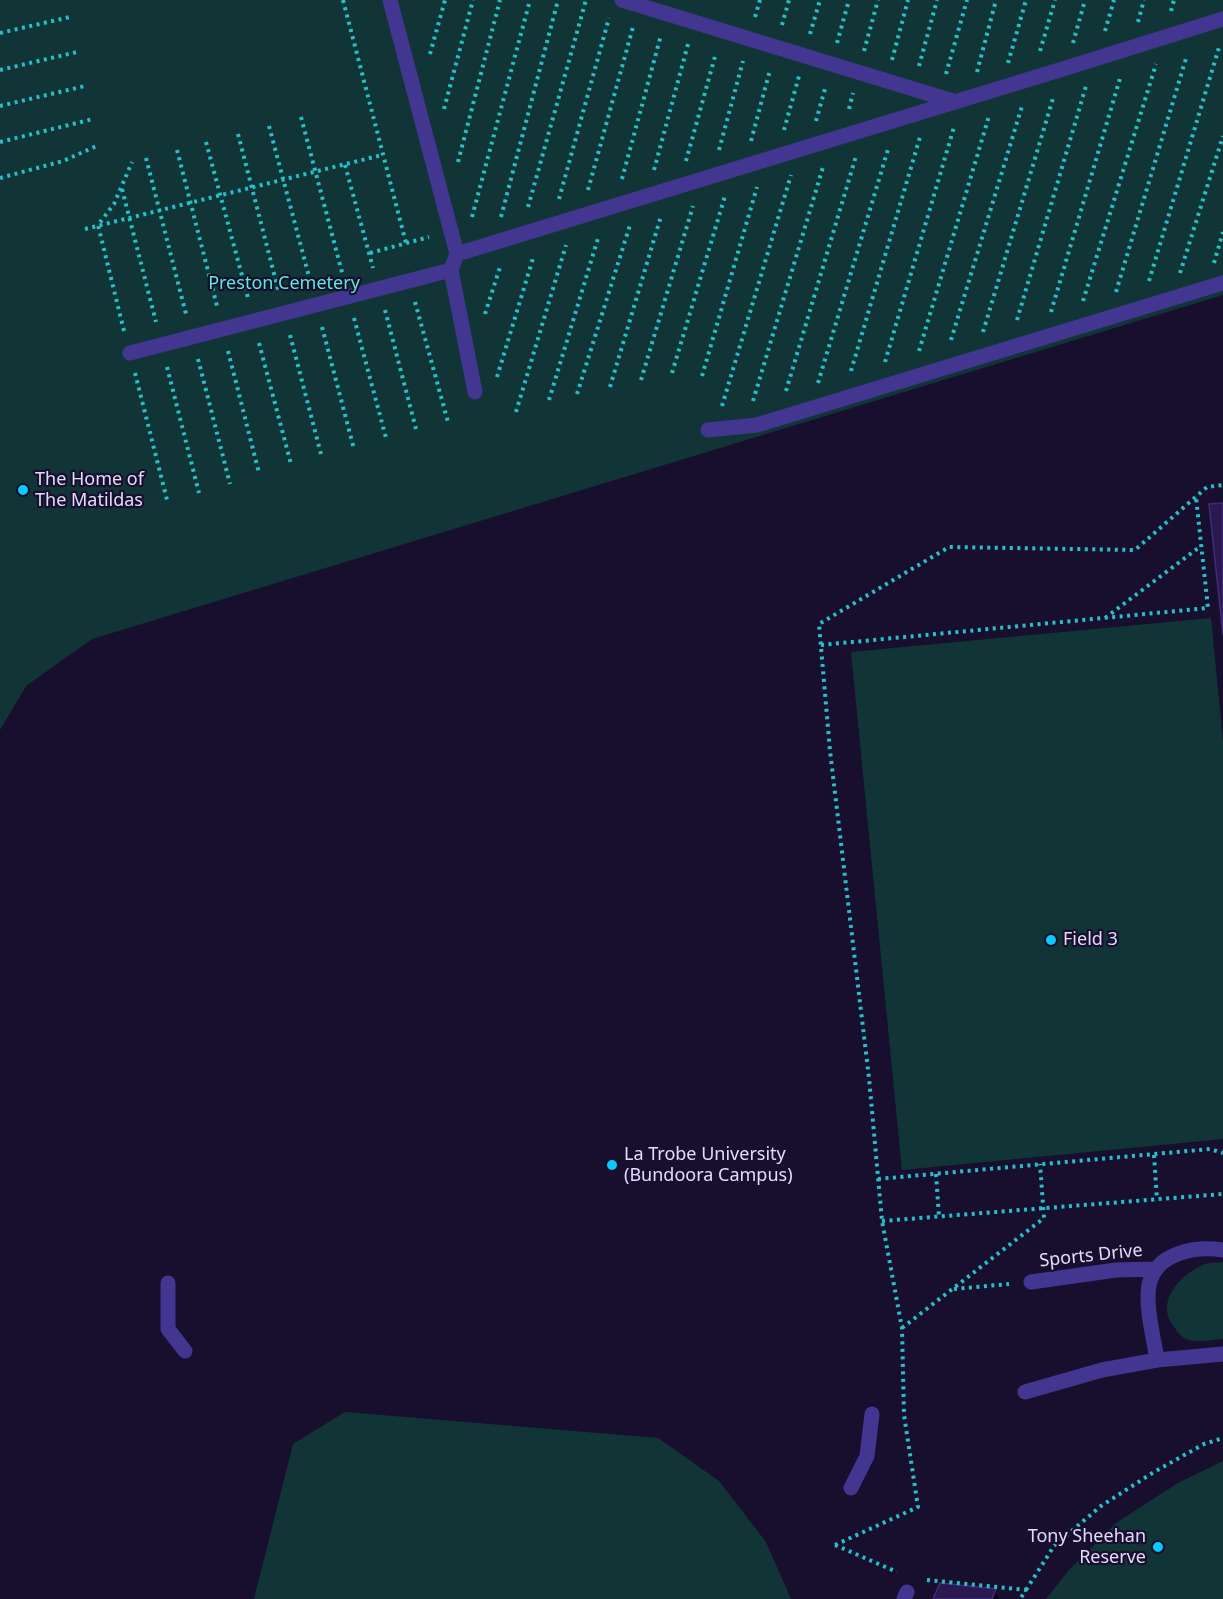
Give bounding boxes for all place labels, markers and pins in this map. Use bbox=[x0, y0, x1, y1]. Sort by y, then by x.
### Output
place label: The Home of The Matildas bbox=[35, 469, 144, 512]
marker: The Home of The Matildas bbox=[16, 483, 30, 497]
place label: Field 3 bbox=[1063, 929, 1118, 951]
marker: Field 3 bbox=[1044, 933, 1058, 947]
place label: La Trobe University (Bundoora Campus) bbox=[624, 1144, 793, 1186]
marker: La Trobe University (Bundoora Campus) bbox=[605, 1158, 619, 1172]
place label: Tony Sheehan Reserve bbox=[1028, 1526, 1146, 1568]
marker: Tony Sheehan Reserve bbox=[1151, 1540, 1165, 1554]

